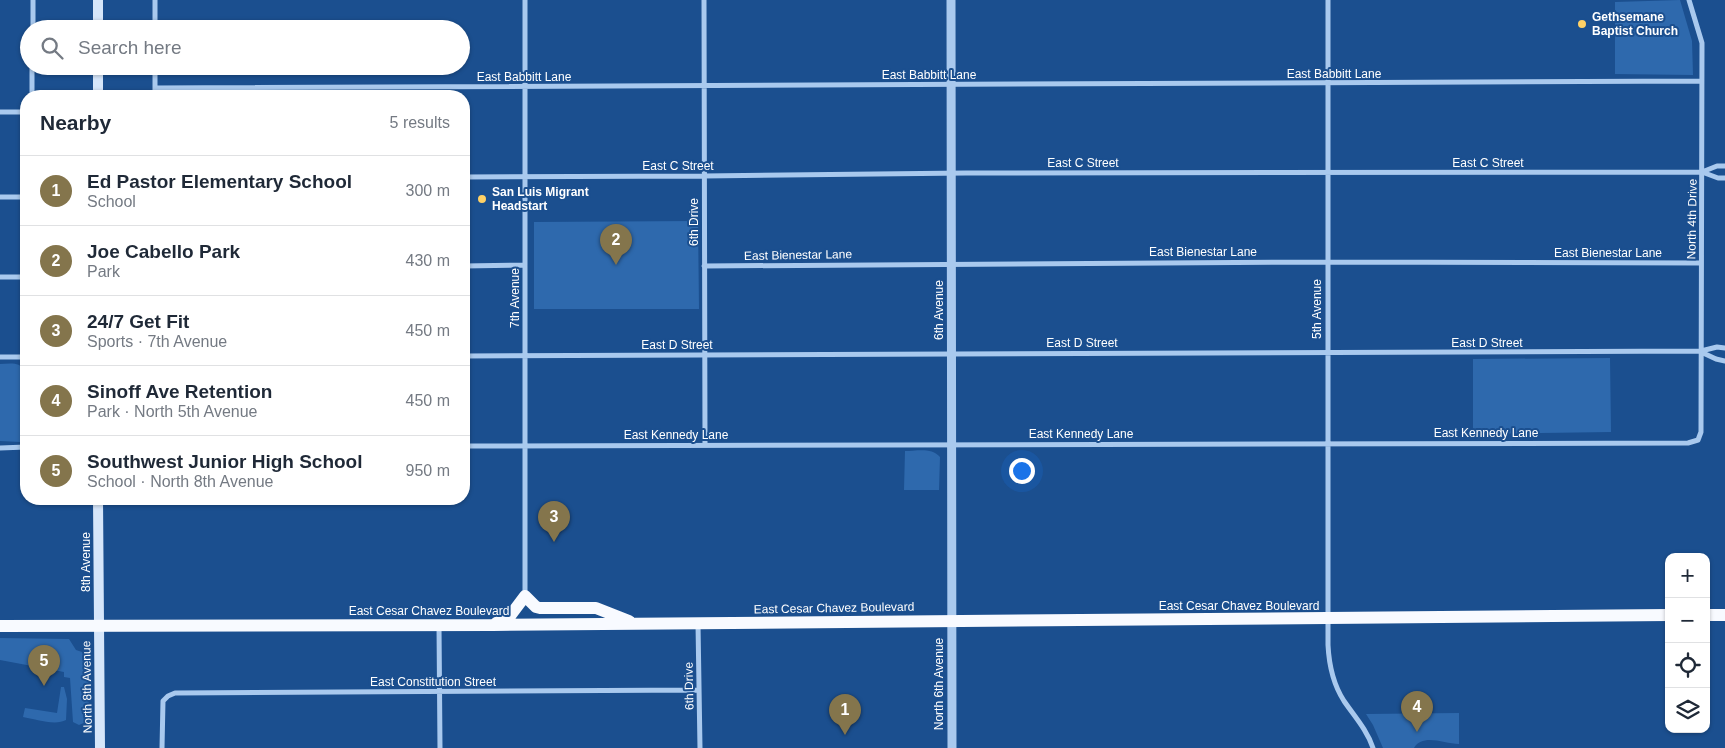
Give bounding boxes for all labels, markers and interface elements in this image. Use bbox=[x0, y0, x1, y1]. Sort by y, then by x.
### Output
place label: Gethsemane Baptist Church bbox=[1592, 10, 1678, 38]
marker: Gethsemane Baptist Church bbox=[1576, 18, 1588, 30]
search box bbox=[20, 20, 470, 75]
icon: search bbox=[38, 34, 66, 62]
text: Search here bbox=[78, 37, 182, 58]
street label: East Babbitt Lane bbox=[1287, 67, 1382, 81]
street label: East Babbitt Lane bbox=[882, 68, 977, 82]
street label: East Babbitt Lane bbox=[477, 70, 572, 84]
text: Nearby bbox=[40, 111, 111, 134]
text: 5 results bbox=[390, 114, 450, 131]
street label: East C Street bbox=[1047, 156, 1119, 170]
street label: East C Street bbox=[1452, 156, 1524, 170]
street label: East C Street bbox=[642, 159, 714, 173]
text: Ed Pastor Elementary School bbox=[87, 171, 352, 192]
street label: North 4th Drive bbox=[1684, 178, 1700, 259]
text: 1 bbox=[52, 182, 60, 199]
text: 300 m bbox=[406, 182, 450, 199]
place label: San Luis Migrant Headstart bbox=[492, 185, 589, 213]
text: School bbox=[87, 193, 136, 210]
marker: San Luis Migrant Headstart bbox=[476, 193, 488, 205]
street label: 6th Drive bbox=[687, 198, 701, 246]
pin: 2 bbox=[600, 224, 632, 265]
text: Joe Cabello Park bbox=[87, 241, 240, 262]
street label: East Bienestar Lane bbox=[1149, 245, 1257, 259]
street label: East Bienestar Lane bbox=[1554, 246, 1662, 260]
street label: East Bienestar Lane bbox=[744, 247, 852, 263]
text: 2 bbox=[52, 252, 60, 269]
text: 430 m bbox=[406, 252, 450, 269]
text: Park bbox=[87, 263, 120, 280]
street label: 7th Avenue bbox=[508, 268, 522, 328]
street label: 5th Avenue bbox=[1310, 279, 1324, 339]
street label: 6th Avenue bbox=[932, 280, 946, 340]
text: 24/7 Get Fit bbox=[87, 311, 189, 332]
text: 3 bbox=[52, 322, 60, 339]
text: 450 m bbox=[406, 322, 450, 339]
text: Sports · 7th Avenue bbox=[87, 333, 227, 350]
street label: East D Street bbox=[1046, 336, 1118, 350]
street label: East D Street bbox=[1451, 336, 1523, 350]
street label: East D Street bbox=[641, 338, 713, 352]
text: Sinoff Ave Retention bbox=[87, 381, 272, 402]
text: 4 bbox=[52, 392, 60, 409]
text: 450 m bbox=[406, 392, 450, 409]
text: Park · North 5th Avenue bbox=[87, 403, 257, 420]
street label: East Kennedy Lane bbox=[1434, 426, 1539, 440]
street label: East Kennedy Lane bbox=[1029, 427, 1134, 441]
street label: East Kennedy Lane bbox=[624, 428, 729, 442]
text: Southwest Junior High School bbox=[87, 451, 363, 472]
your location bbox=[1009, 458, 1035, 484]
text: 5 bbox=[52, 462, 60, 479]
text: 950 m bbox=[406, 462, 450, 479]
text: School · North 8th Avenue bbox=[87, 473, 274, 490]
pin: 3 bbox=[538, 501, 570, 542]
street label: 8th Avenue bbox=[79, 532, 93, 592]
map controls bbox=[1665, 553, 1710, 733]
button: + bbox=[1665, 553, 1710, 598]
button: − bbox=[1665, 598, 1710, 643]
street label: East Cesar Chavez Boulevard bbox=[1159, 599, 1319, 613]
street label: East Cesar Chavez Boulevard bbox=[754, 600, 914, 616]
street label: East Cesar Chavez Boulevard bbox=[349, 604, 509, 618]
street label: North 6th Avenue bbox=[932, 637, 946, 730]
street label: North 8th Avenue bbox=[79, 640, 95, 733]
button: locate bbox=[1665, 643, 1710, 688]
pin: 5 bbox=[28, 645, 60, 686]
street label: 6th Drive bbox=[682, 662, 696, 710]
street label: East Constitution Street bbox=[370, 675, 497, 689]
button: layers bbox=[1665, 688, 1710, 733]
pin: 4 bbox=[1401, 691, 1433, 732]
pin: 1 bbox=[829, 694, 861, 735]

